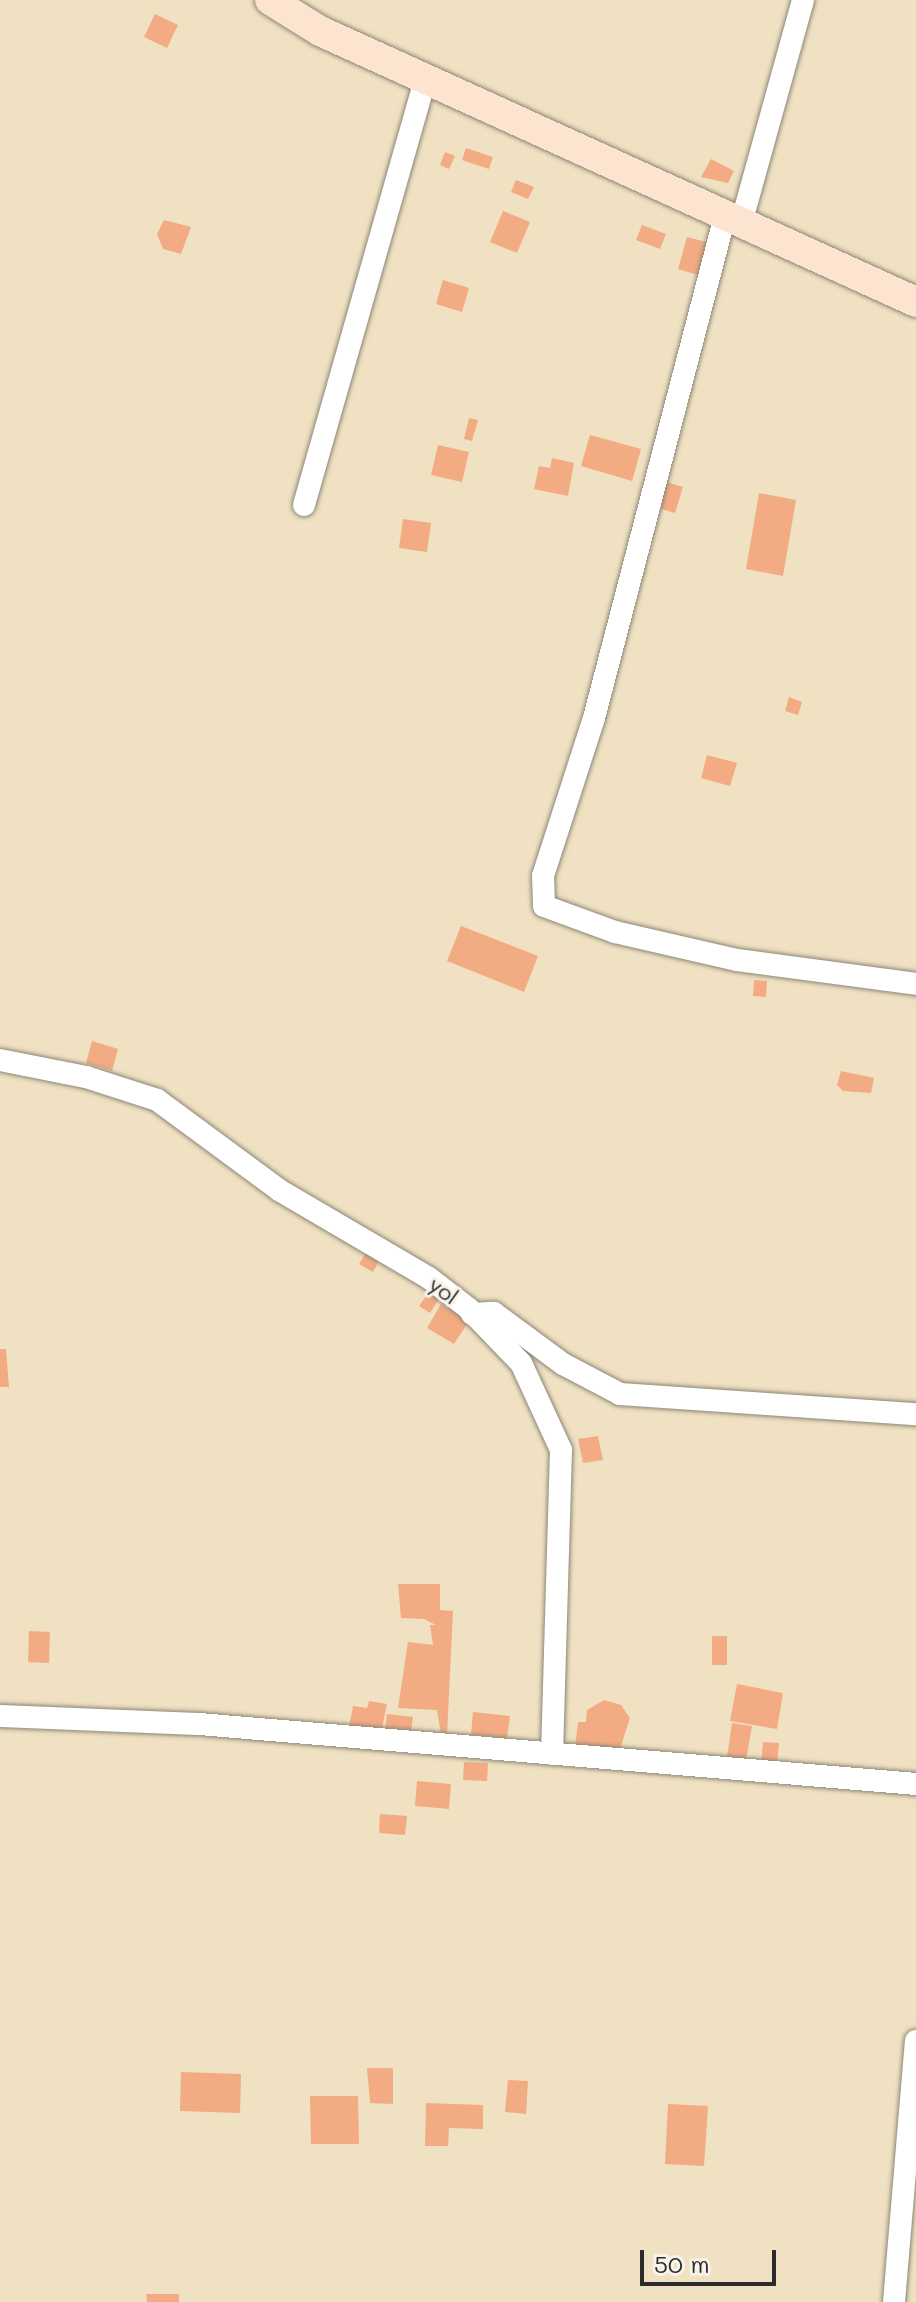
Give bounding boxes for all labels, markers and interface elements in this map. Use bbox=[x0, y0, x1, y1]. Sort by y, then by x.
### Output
street label: yol bbox=[424, 1270, 464, 1310]
scale bar bbox=[644, 2234, 780, 2284]
text: 50 m bbox=[654, 2248, 710, 2279]

